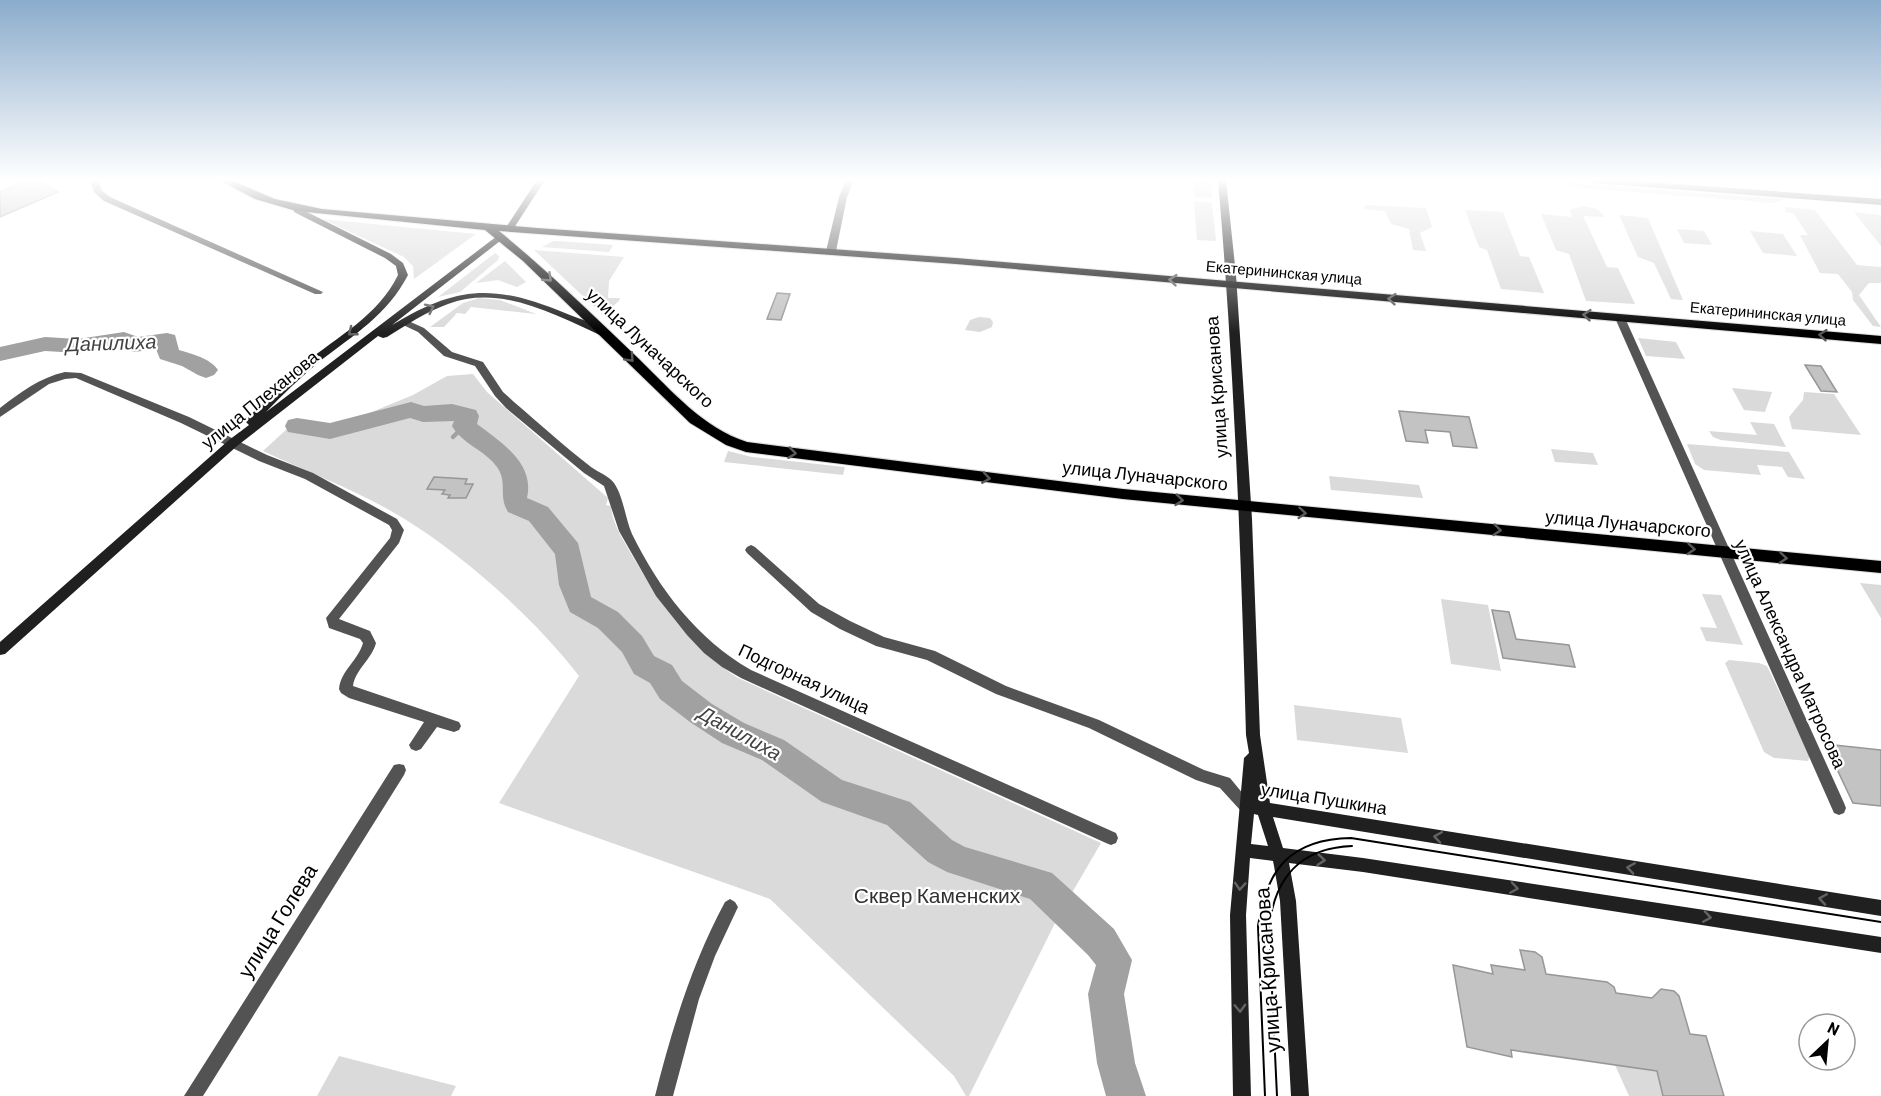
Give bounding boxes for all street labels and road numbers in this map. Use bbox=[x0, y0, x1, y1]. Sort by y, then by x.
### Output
street label: Екатерининская улица bbox=[1205, 256, 1364, 288]
street label: улица Луначарского bbox=[582, 283, 719, 412]
street label: Екатерининская улица bbox=[1689, 297, 1848, 329]
street label: улица Крисанова bbox=[1200, 315, 1232, 459]
street label: улица Плеханова bbox=[196, 345, 323, 453]
street label: улица Луначарского bbox=[1061, 455, 1229, 495]
street label: улица Луначарского bbox=[1544, 505, 1712, 541]
street label: улица Александра Матросова bbox=[1730, 536, 1852, 772]
street label: Подгорная улица bbox=[735, 638, 874, 718]
street label: улица Пушкина bbox=[1260, 777, 1390, 819]
street label: улица Голева bbox=[232, 858, 322, 982]
street label: улица Крисанова bbox=[1248, 886, 1285, 1054]

